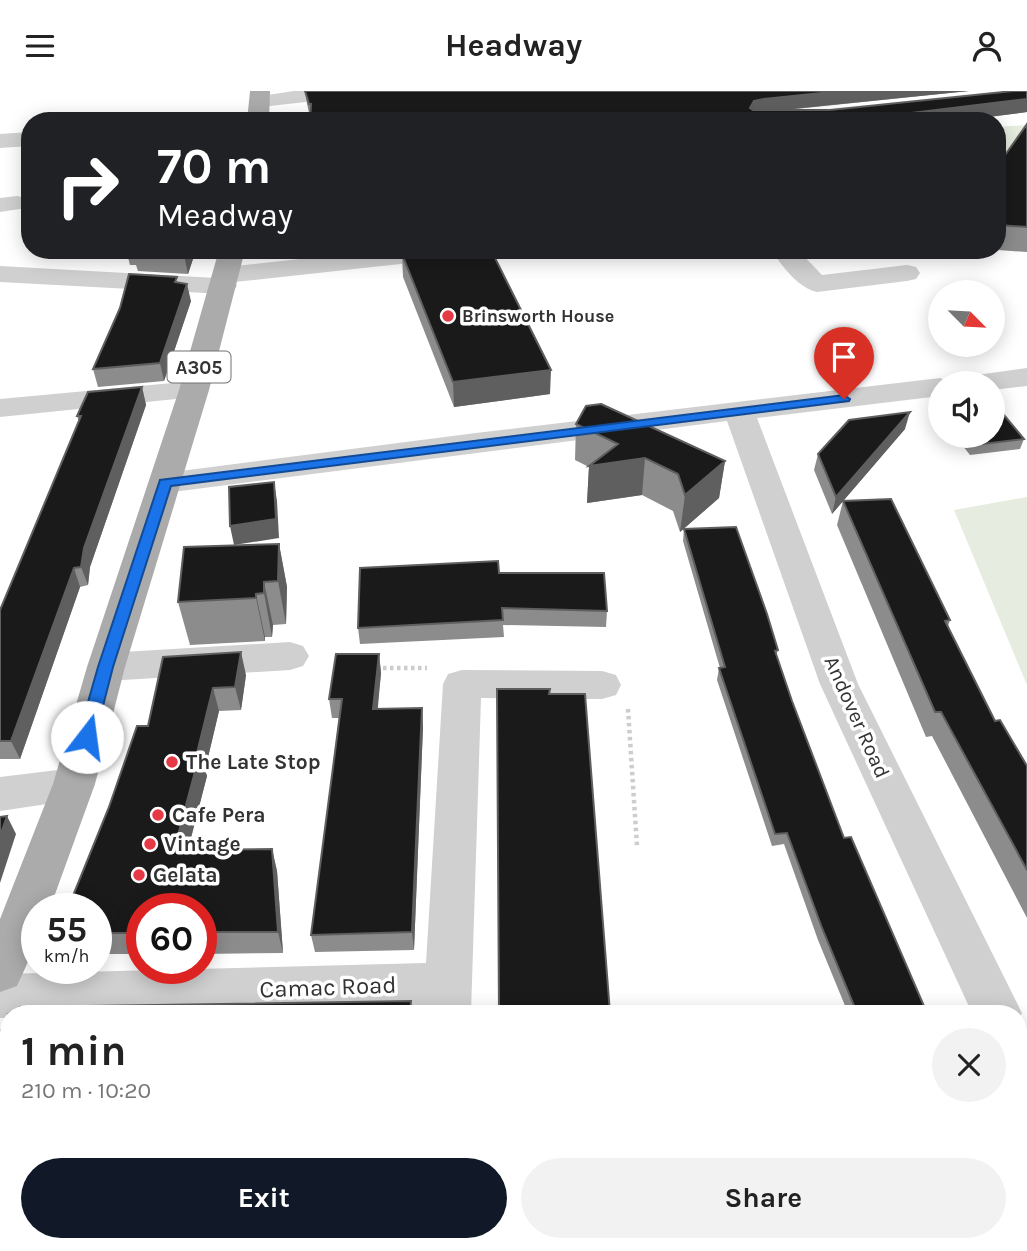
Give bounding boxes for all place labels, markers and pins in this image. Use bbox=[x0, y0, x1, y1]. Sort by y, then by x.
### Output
place label: Brinsworth House bbox=[462, 305, 614, 327]
marker: Brinsworth House bbox=[440, 308, 456, 324]
pin bbox=[814, 327, 874, 399]
place label: The Late Stop bbox=[186, 750, 320, 774]
marker: The Late Stop bbox=[164, 754, 180, 770]
place label: Cafe Pera bbox=[172, 803, 266, 827]
marker: Cafe Pera bbox=[150, 807, 166, 823]
place label: Vintage bbox=[164, 832, 241, 856]
marker: Vintage bbox=[142, 836, 158, 852]
place label: Gelata bbox=[153, 863, 218, 887]
marker: Gelata bbox=[131, 867, 147, 883]

